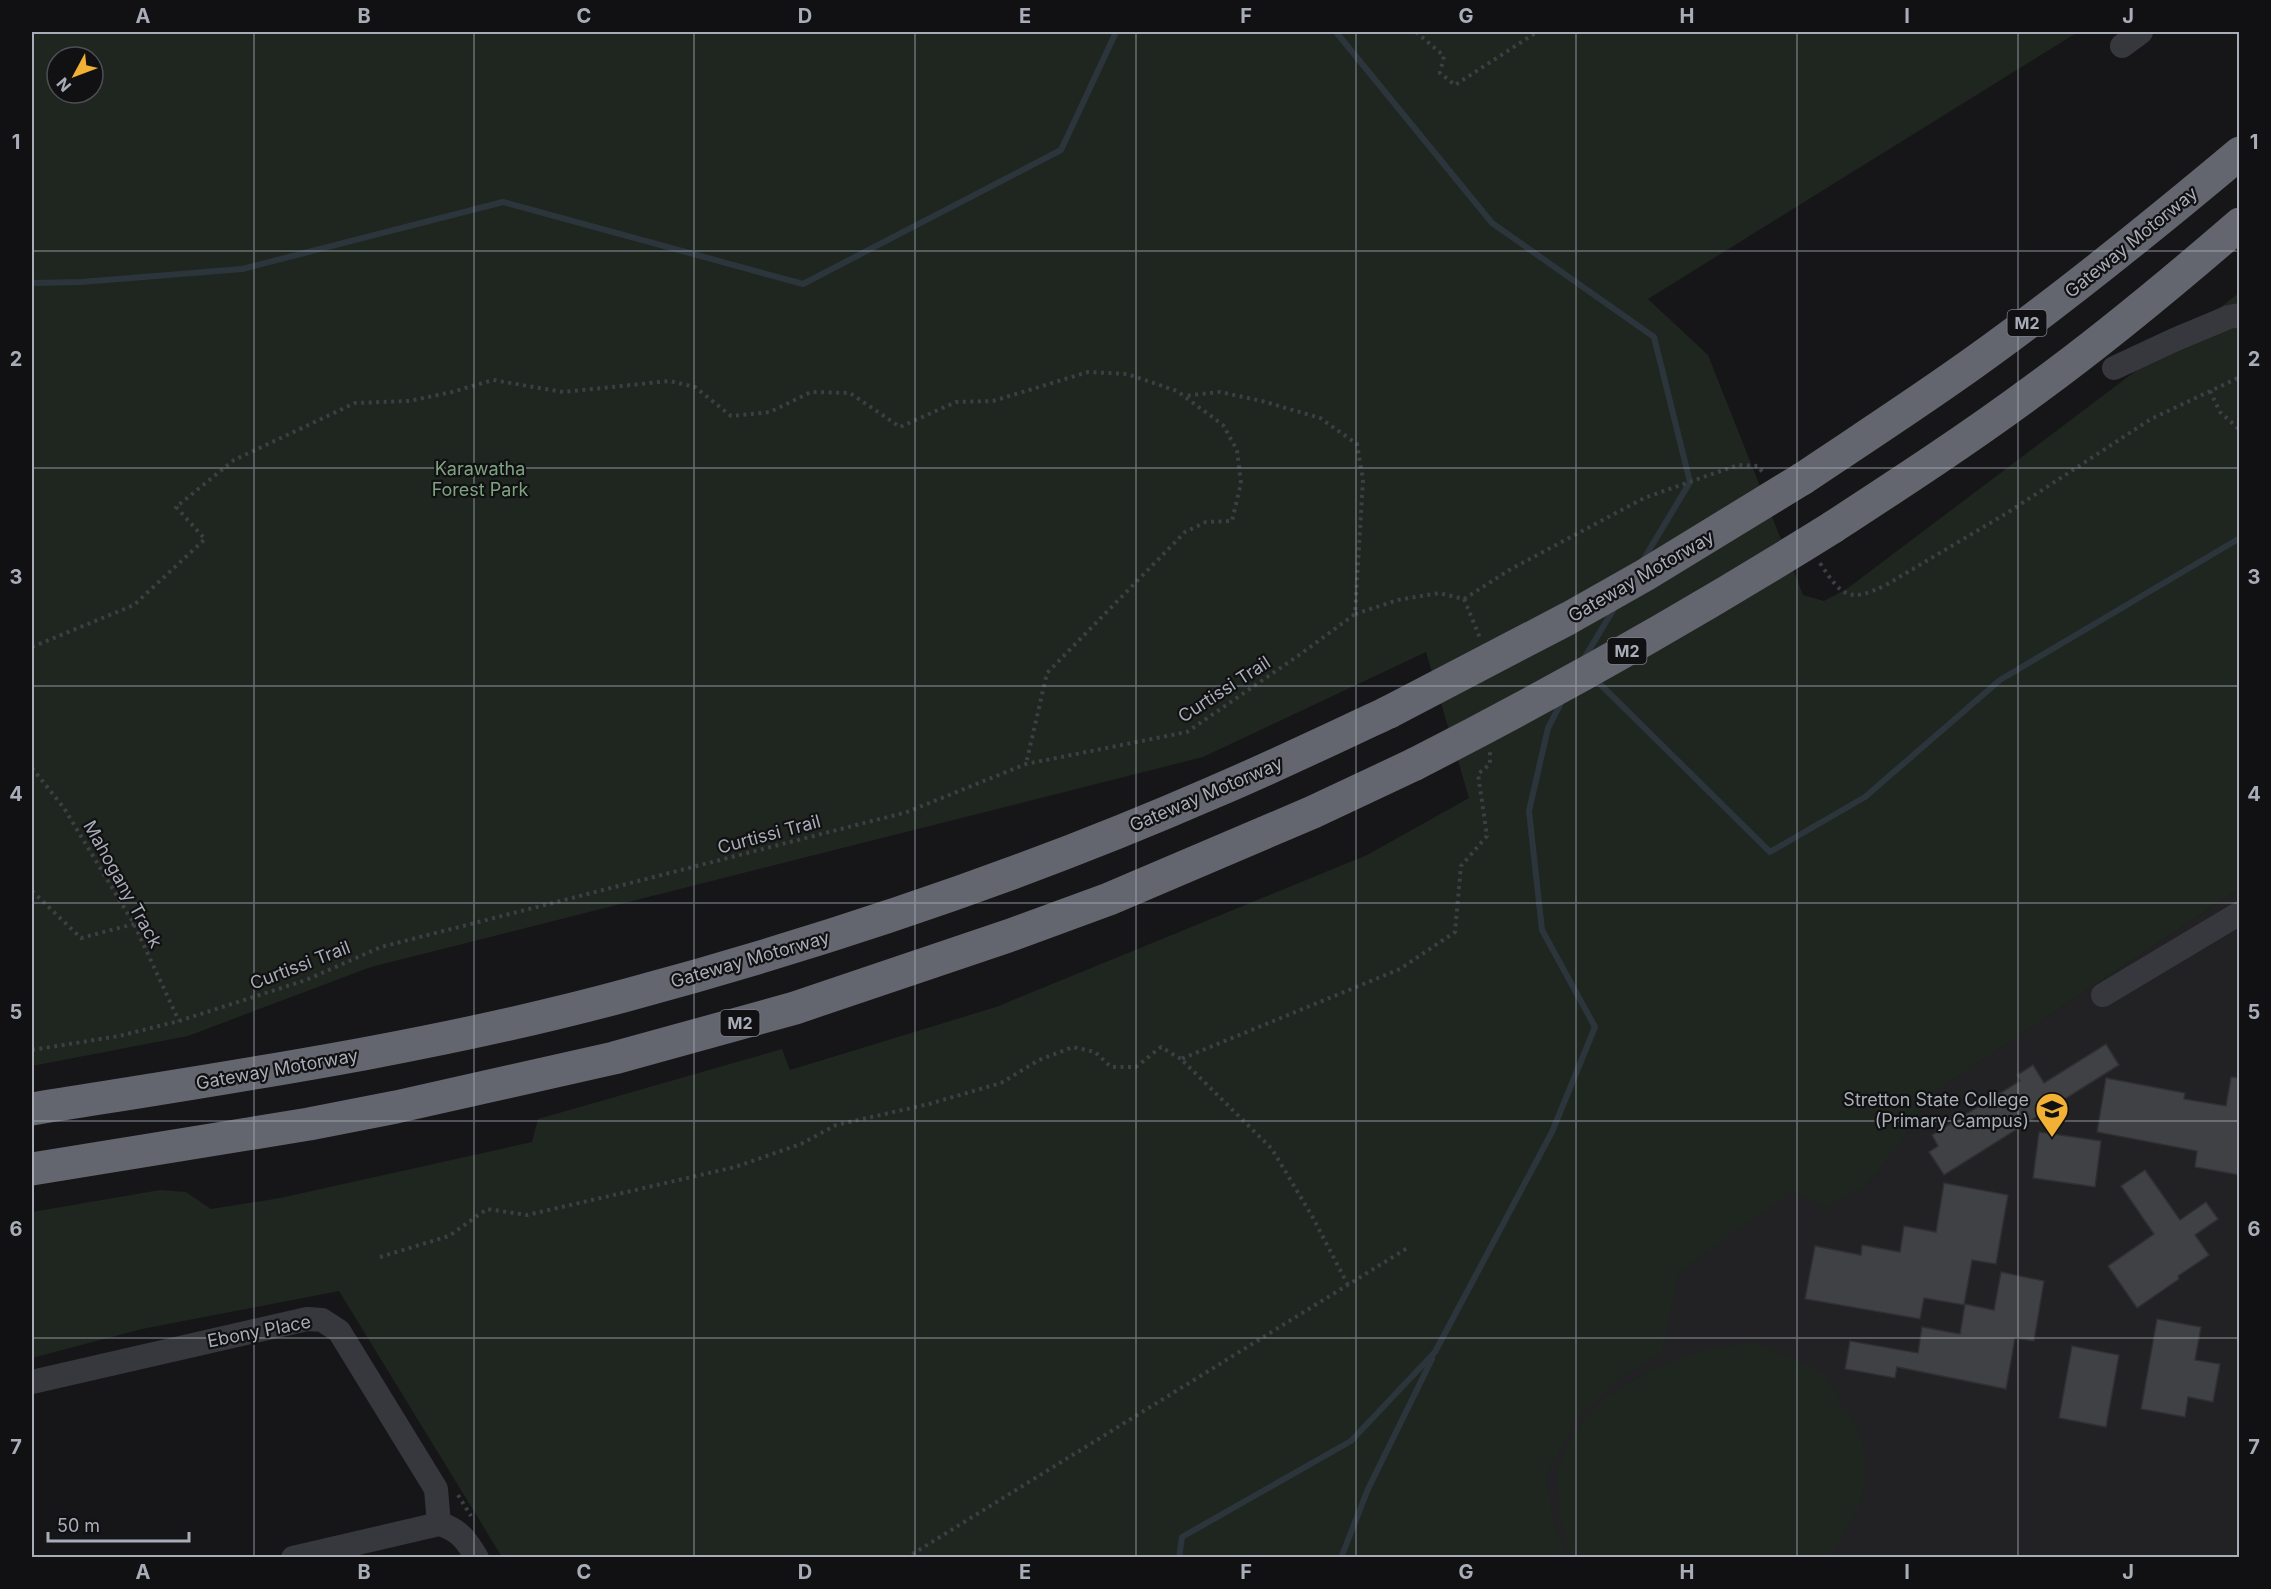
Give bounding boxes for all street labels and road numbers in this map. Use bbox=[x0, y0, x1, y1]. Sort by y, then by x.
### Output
street label: Gateway Motorway bbox=[2061, 182, 2201, 302]
road number: M2 bbox=[2008, 310, 2046, 336]
street label: Gateway Motorway bbox=[1565, 526, 1717, 626]
road number: M2 bbox=[1608, 638, 1646, 664]
street label: Curtissi Trail bbox=[1174, 651, 1274, 727]
street label: Gateway Motorway bbox=[1126, 752, 1286, 836]
street label: Curtissi Trail bbox=[715, 810, 823, 858]
street label: Mahogany Track bbox=[79, 817, 167, 951]
street label: Gateway Motorway bbox=[668, 926, 832, 992]
street label: Curtissi Trail bbox=[247, 936, 353, 994]
road number: M2 bbox=[720, 1010, 760, 1036]
street label: Gateway Motorway bbox=[194, 1044, 360, 1094]
street label: Ebony Place bbox=[205, 1311, 313, 1351]

